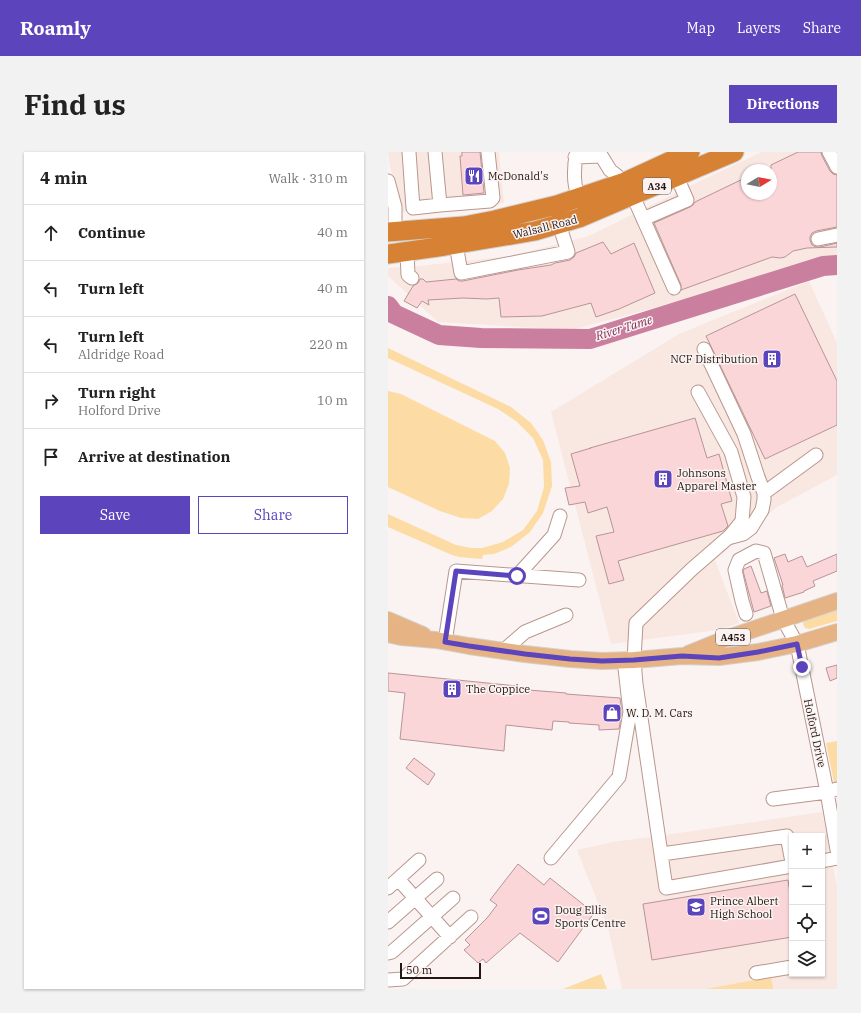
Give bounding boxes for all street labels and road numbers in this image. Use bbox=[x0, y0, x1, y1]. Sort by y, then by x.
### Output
road number: A34 bbox=[643, 178, 671, 194]
street label: Walsall Road bbox=[511, 212, 579, 242]
road number: A453 bbox=[716, 629, 750, 645]
street label: Holford Drive bbox=[801, 697, 829, 769]

